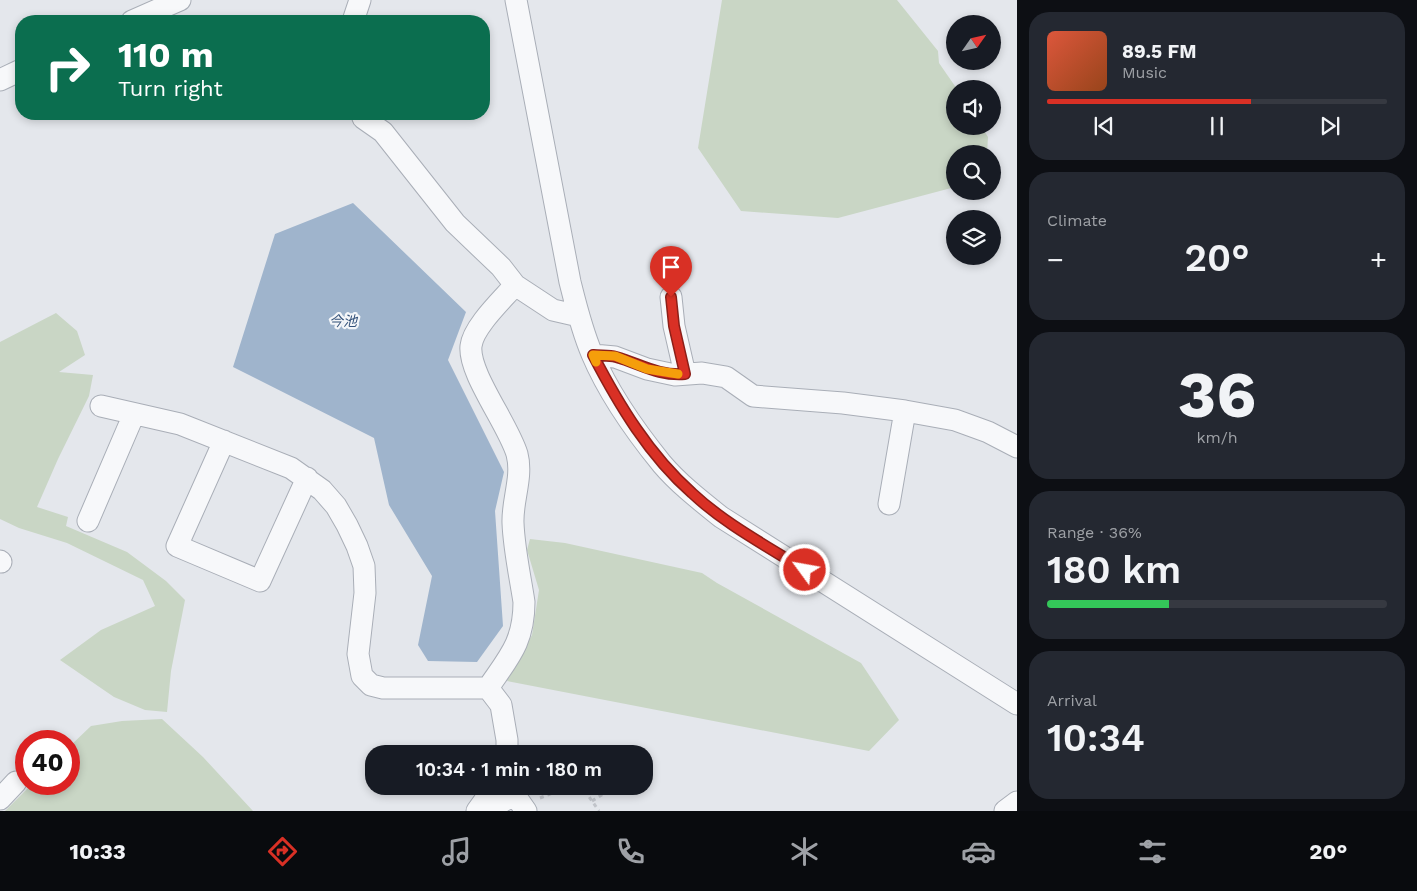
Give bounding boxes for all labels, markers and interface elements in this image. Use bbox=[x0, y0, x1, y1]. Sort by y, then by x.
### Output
north arrow bbox=[946, 15, 1001, 70]
map controls bbox=[946, 15, 1001, 265]
text: 110 m bbox=[118, 34, 214, 76]
icon: right bbox=[35, 35, 100, 100]
text: 89.5 FM bbox=[1122, 40, 1196, 63]
text: Music bbox=[1122, 63, 1167, 82]
text: Turn right bbox=[118, 76, 223, 101]
button: sound bbox=[946, 80, 1001, 135]
icon: previous bbox=[1090, 112, 1118, 140]
icon: pause bbox=[1203, 112, 1231, 140]
icon: next bbox=[1316, 112, 1344, 140]
button: search bbox=[946, 145, 1001, 200]
button: layers bbox=[946, 210, 1001, 265]
text: Climate bbox=[1047, 211, 1107, 230]
text: 20° bbox=[1185, 236, 1249, 280]
text: − bbox=[1047, 243, 1064, 276]
text: + bbox=[1370, 243, 1387, 276]
pin bbox=[650, 246, 692, 297]
icon: arrive bbox=[657, 253, 685, 281]
water label: 今池 bbox=[329, 313, 359, 329]
text: 36 bbox=[1178, 357, 1256, 433]
text: km/h bbox=[1196, 428, 1238, 447]
text: Range · 36% bbox=[1047, 523, 1142, 542]
position arrow bbox=[778, 543, 830, 595]
text: 180 km bbox=[1047, 548, 1181, 592]
text: Arrival bbox=[1047, 691, 1097, 710]
text: 10:34 bbox=[1047, 716, 1145, 760]
speed limit sign: 40 bbox=[15, 730, 80, 795]
text: 10:34 · 1 min · 180 m bbox=[416, 758, 602, 781]
icon: directions bbox=[265, 834, 300, 869]
icon: music bbox=[439, 834, 474, 869]
icon: phone bbox=[613, 834, 648, 869]
icon: climate bbox=[787, 834, 822, 869]
icon: car bbox=[961, 834, 996, 869]
icon: filters bbox=[1135, 834, 1170, 869]
text: 10:33 bbox=[70, 839, 126, 864]
text: 20° bbox=[1309, 839, 1347, 864]

